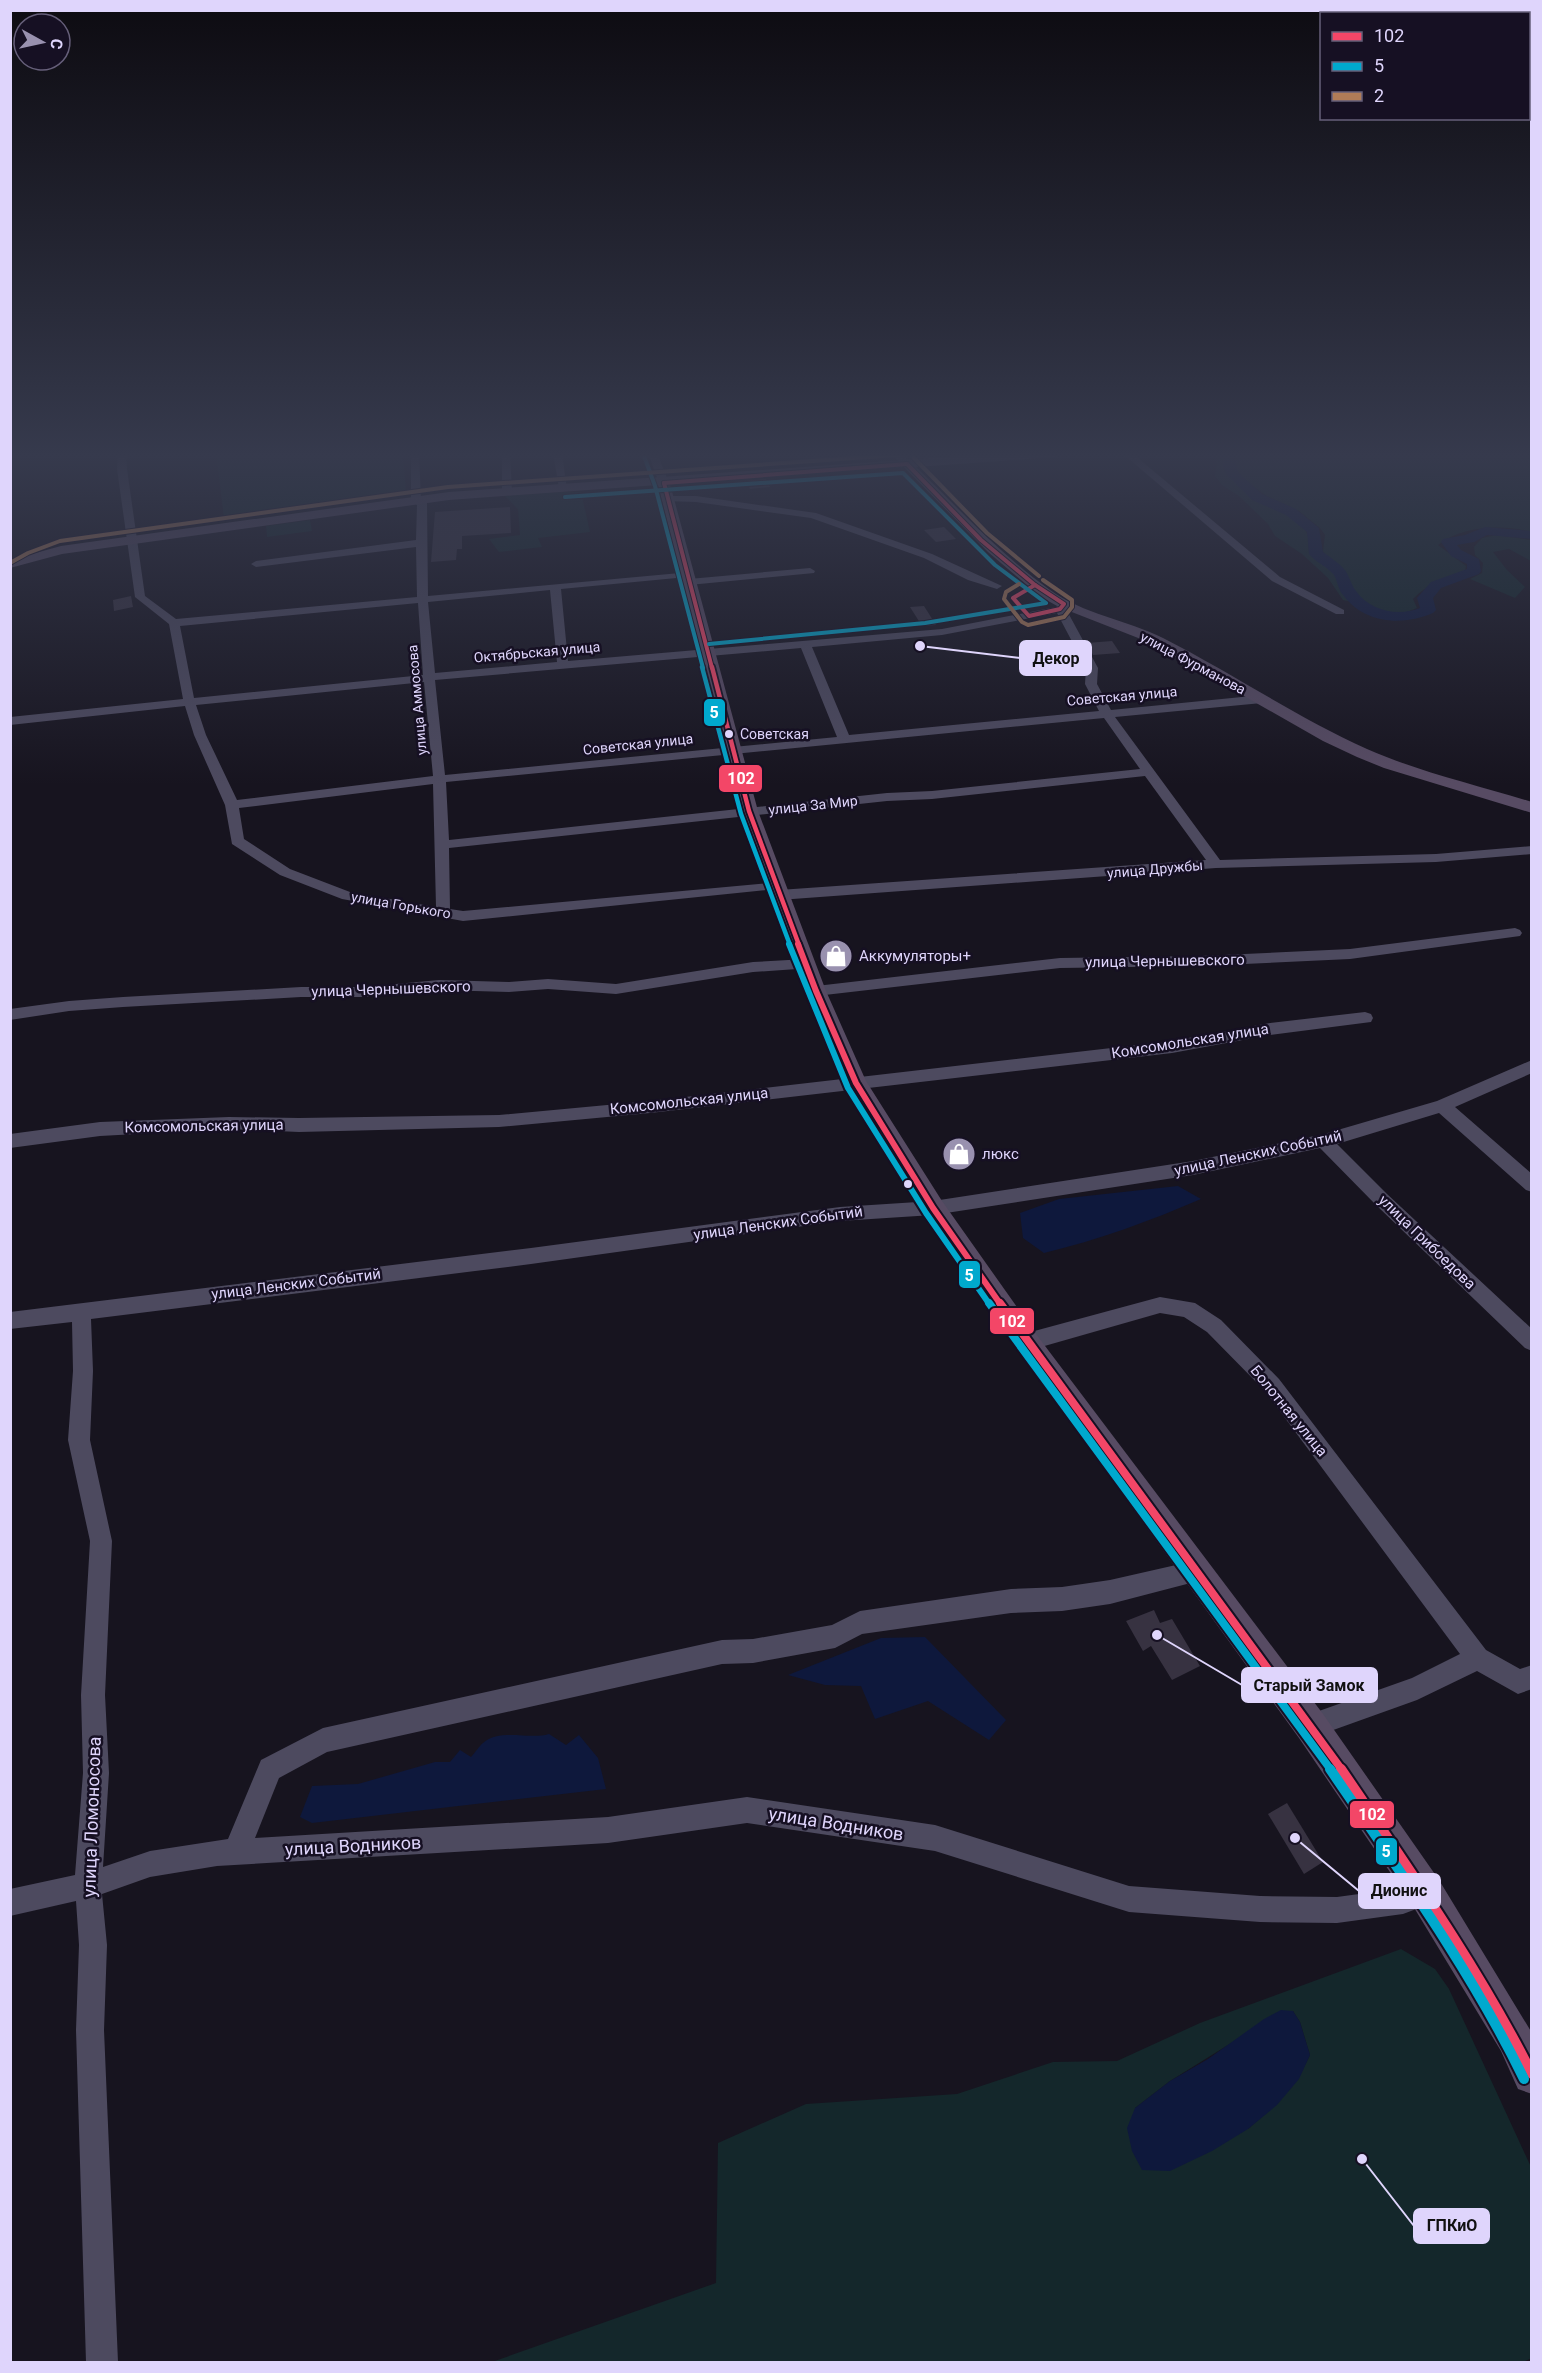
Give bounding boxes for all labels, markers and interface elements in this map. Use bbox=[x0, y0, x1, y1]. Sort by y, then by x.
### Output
north arrow bbox=[12, 12, 72, 72]
legend bbox=[1320, 12, 1530, 120]
text: 102 bbox=[1374, 25, 1404, 46]
text: С bbox=[46, 38, 66, 51]
text: 5 bbox=[1374, 55, 1384, 76]
text: 2 bbox=[1374, 85, 1384, 106]
street label: улица Фурманова bbox=[1138, 629, 1248, 697]
street label: Октябрьская улица bbox=[473, 639, 601, 665]
callout: Декор bbox=[1020, 641, 1091, 675]
street label: улица Аммосова bbox=[404, 644, 430, 756]
text: Декор bbox=[1032, 649, 1080, 668]
street label: Советская улица bbox=[1066, 683, 1178, 709]
line badge: 5 bbox=[703, 698, 726, 727]
text: 5 bbox=[709, 703, 719, 722]
place label: Советская bbox=[740, 726, 809, 742]
marker: Советская bbox=[723, 728, 735, 740]
street label: Советская улица bbox=[582, 730, 694, 758]
line badge: 102 bbox=[718, 764, 763, 793]
text: 102 bbox=[727, 769, 755, 788]
street label: улица За Мир bbox=[768, 792, 858, 818]
street label: улица Дружбы bbox=[1106, 857, 1204, 881]
street label: улица Горького bbox=[350, 888, 452, 922]
shop icon: Аккумуляторы+ bbox=[818, 938, 854, 974]
place label: Аккумуляторы+ bbox=[859, 947, 971, 965]
street label: улица Чернышевского bbox=[1085, 951, 1245, 971]
street label: улица Чернышевского bbox=[311, 977, 471, 1001]
street label: Комсомольская улица bbox=[1110, 1020, 1270, 1062]
street label: Комсомольская улица bbox=[609, 1084, 769, 1118]
street label: Комсомольская улица bbox=[124, 1116, 284, 1136]
street label: улица Ленских Событий bbox=[1173, 1126, 1343, 1180]
shop icon: люкс bbox=[941, 1136, 977, 1172]
place label: люкс bbox=[982, 1145, 1019, 1163]
unlabelled marker bbox=[902, 1178, 914, 1190]
street label: улица Грибоедова bbox=[1375, 1191, 1479, 1293]
street label: улица Ленских Событий bbox=[692, 1202, 864, 1244]
line badge: 5 bbox=[958, 1260, 981, 1289]
street label: улица Ленских Событий bbox=[210, 1265, 382, 1303]
text: 5 bbox=[964, 1266, 974, 1285]
line badge: 102 bbox=[989, 1307, 1035, 1335]
text: 102 bbox=[998, 1312, 1026, 1331]
street label: Болотная улица bbox=[1247, 1362, 1331, 1460]
callout: Старый Замок bbox=[1242, 1668, 1377, 1702]
text: Старый Замок bbox=[1254, 1676, 1365, 1695]
street label: улица Ломоносова bbox=[78, 1736, 105, 1898]
line badge: 102 bbox=[1349, 1800, 1395, 1829]
street label: улица Водников bbox=[767, 1802, 905, 1845]
text: 102 bbox=[1358, 1805, 1386, 1824]
street label: улица Водников bbox=[284, 1831, 422, 1860]
line badge: 5 bbox=[1375, 1837, 1398, 1866]
text: 5 bbox=[1381, 1842, 1391, 1861]
callout: Дионис bbox=[1359, 1874, 1440, 1908]
text: Дионис bbox=[1371, 1881, 1427, 1900]
callout: ГПКиО bbox=[1414, 2209, 1489, 2243]
text: ГПКиО bbox=[1427, 2216, 1477, 2235]

